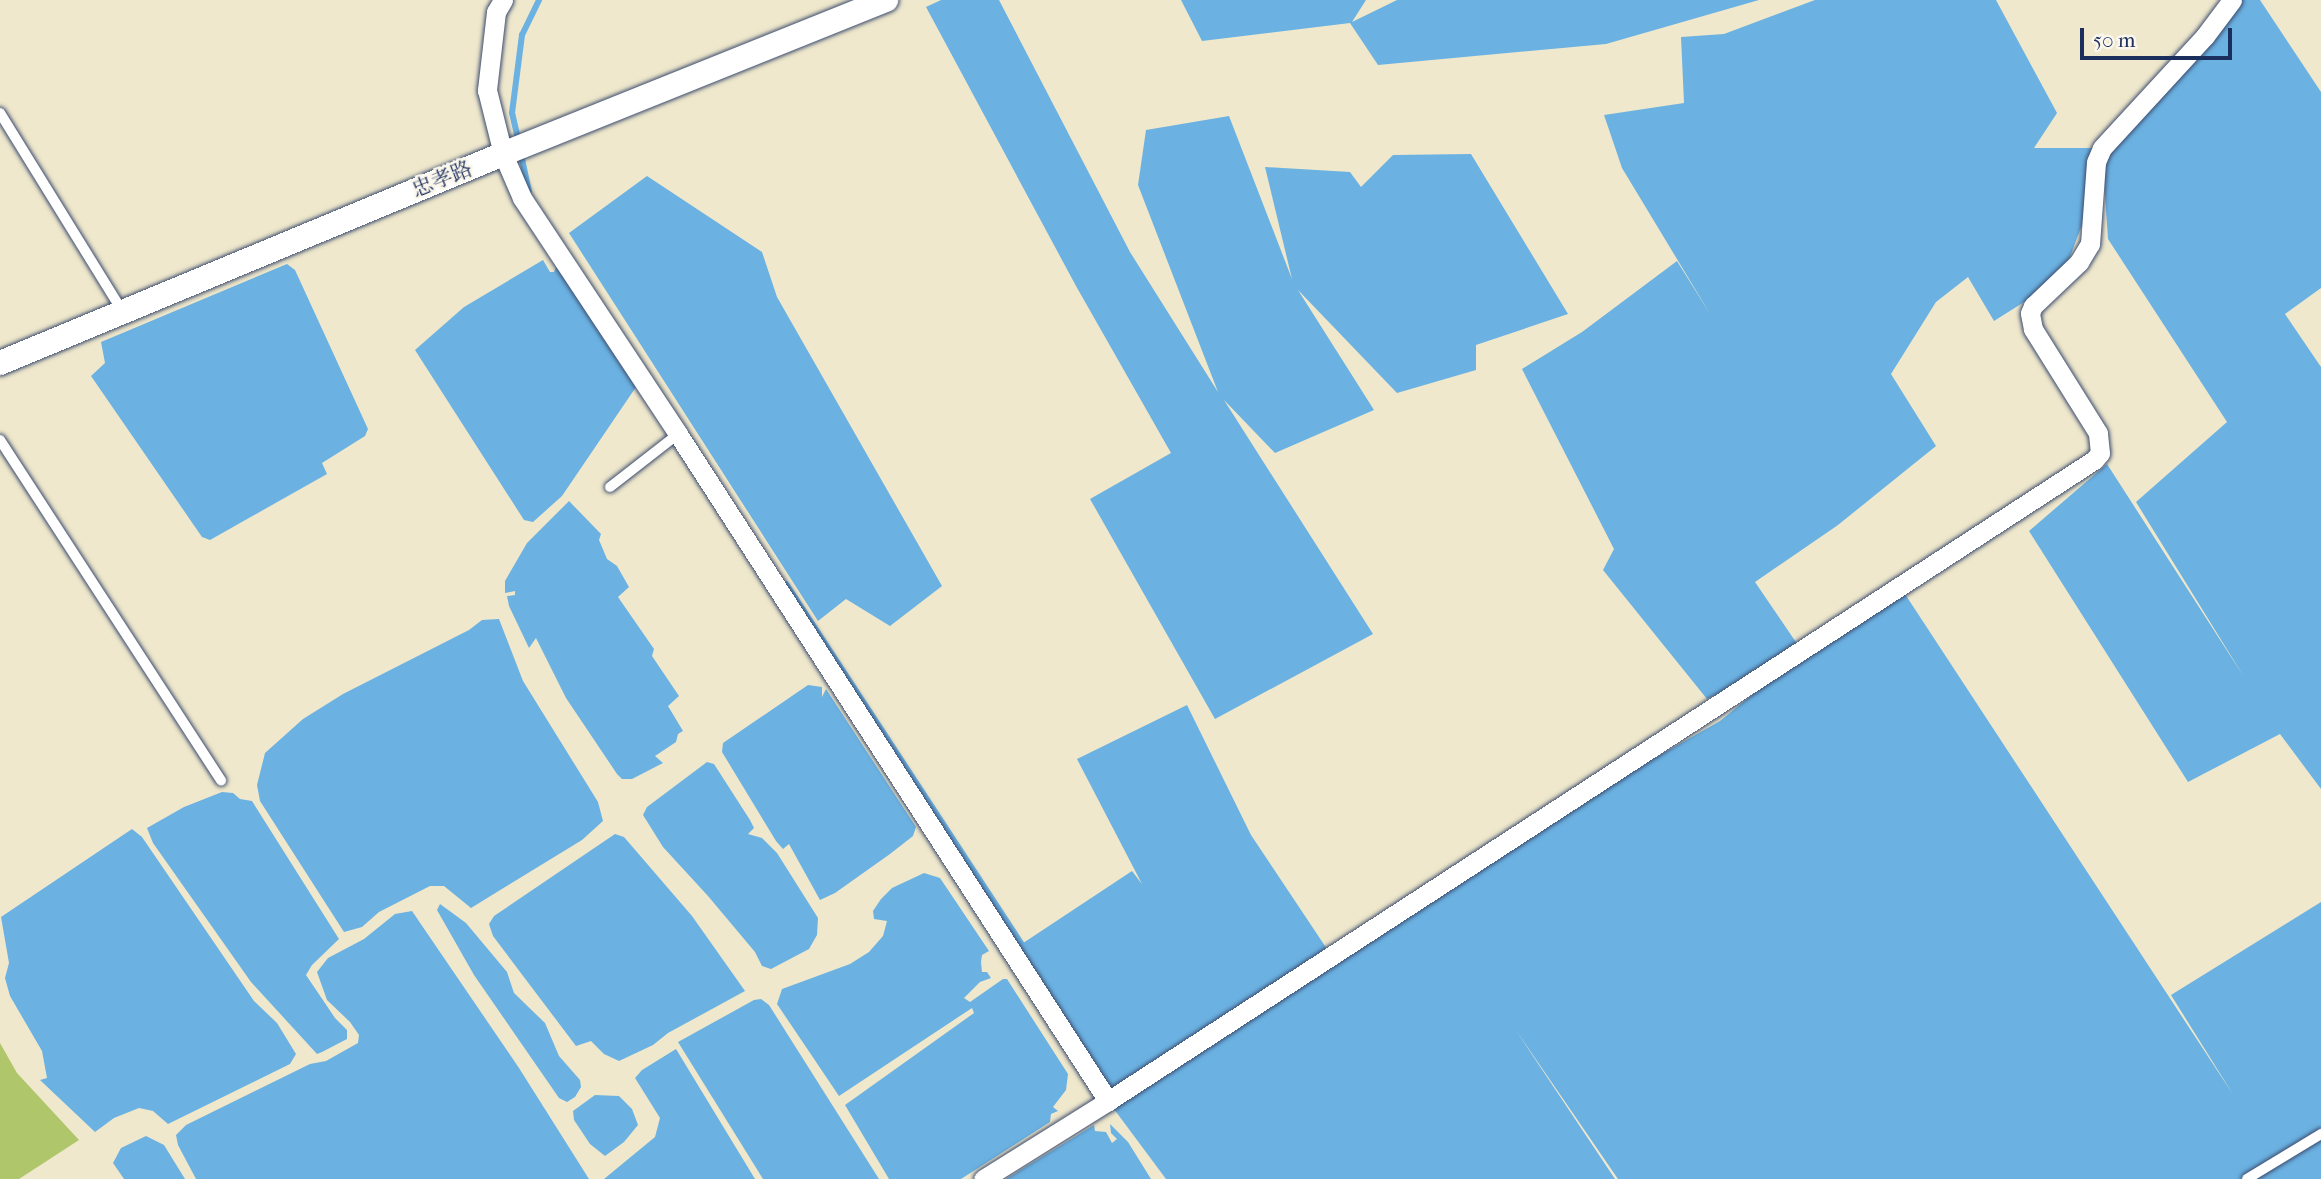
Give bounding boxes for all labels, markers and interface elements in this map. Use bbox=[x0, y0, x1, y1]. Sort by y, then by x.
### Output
scale bar bbox=[2083, 14, 2235, 58]
text: 50 m bbox=[2093, 28, 2136, 52]
street label: 忠孝路 bbox=[408, 156, 476, 202]

